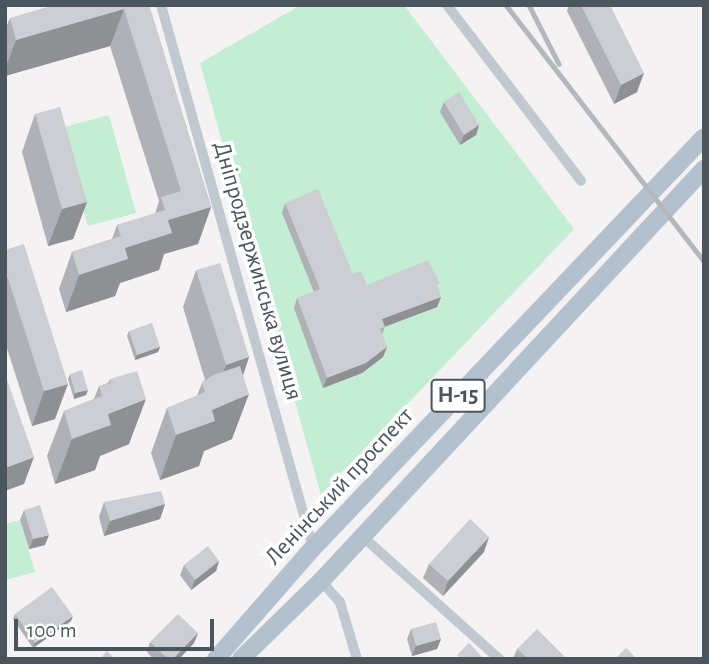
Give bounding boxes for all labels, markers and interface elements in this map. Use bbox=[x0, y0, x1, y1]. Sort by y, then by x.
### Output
street label: Дніпродзержинська вулиця bbox=[206, 138, 308, 404]
road number: Н-15 bbox=[430, 376, 486, 416]
street label: Ленінський проспект bbox=[260, 402, 420, 572]
scale bar bbox=[18, 604, 217, 648]
text: 100 m bbox=[27, 620, 77, 641]

